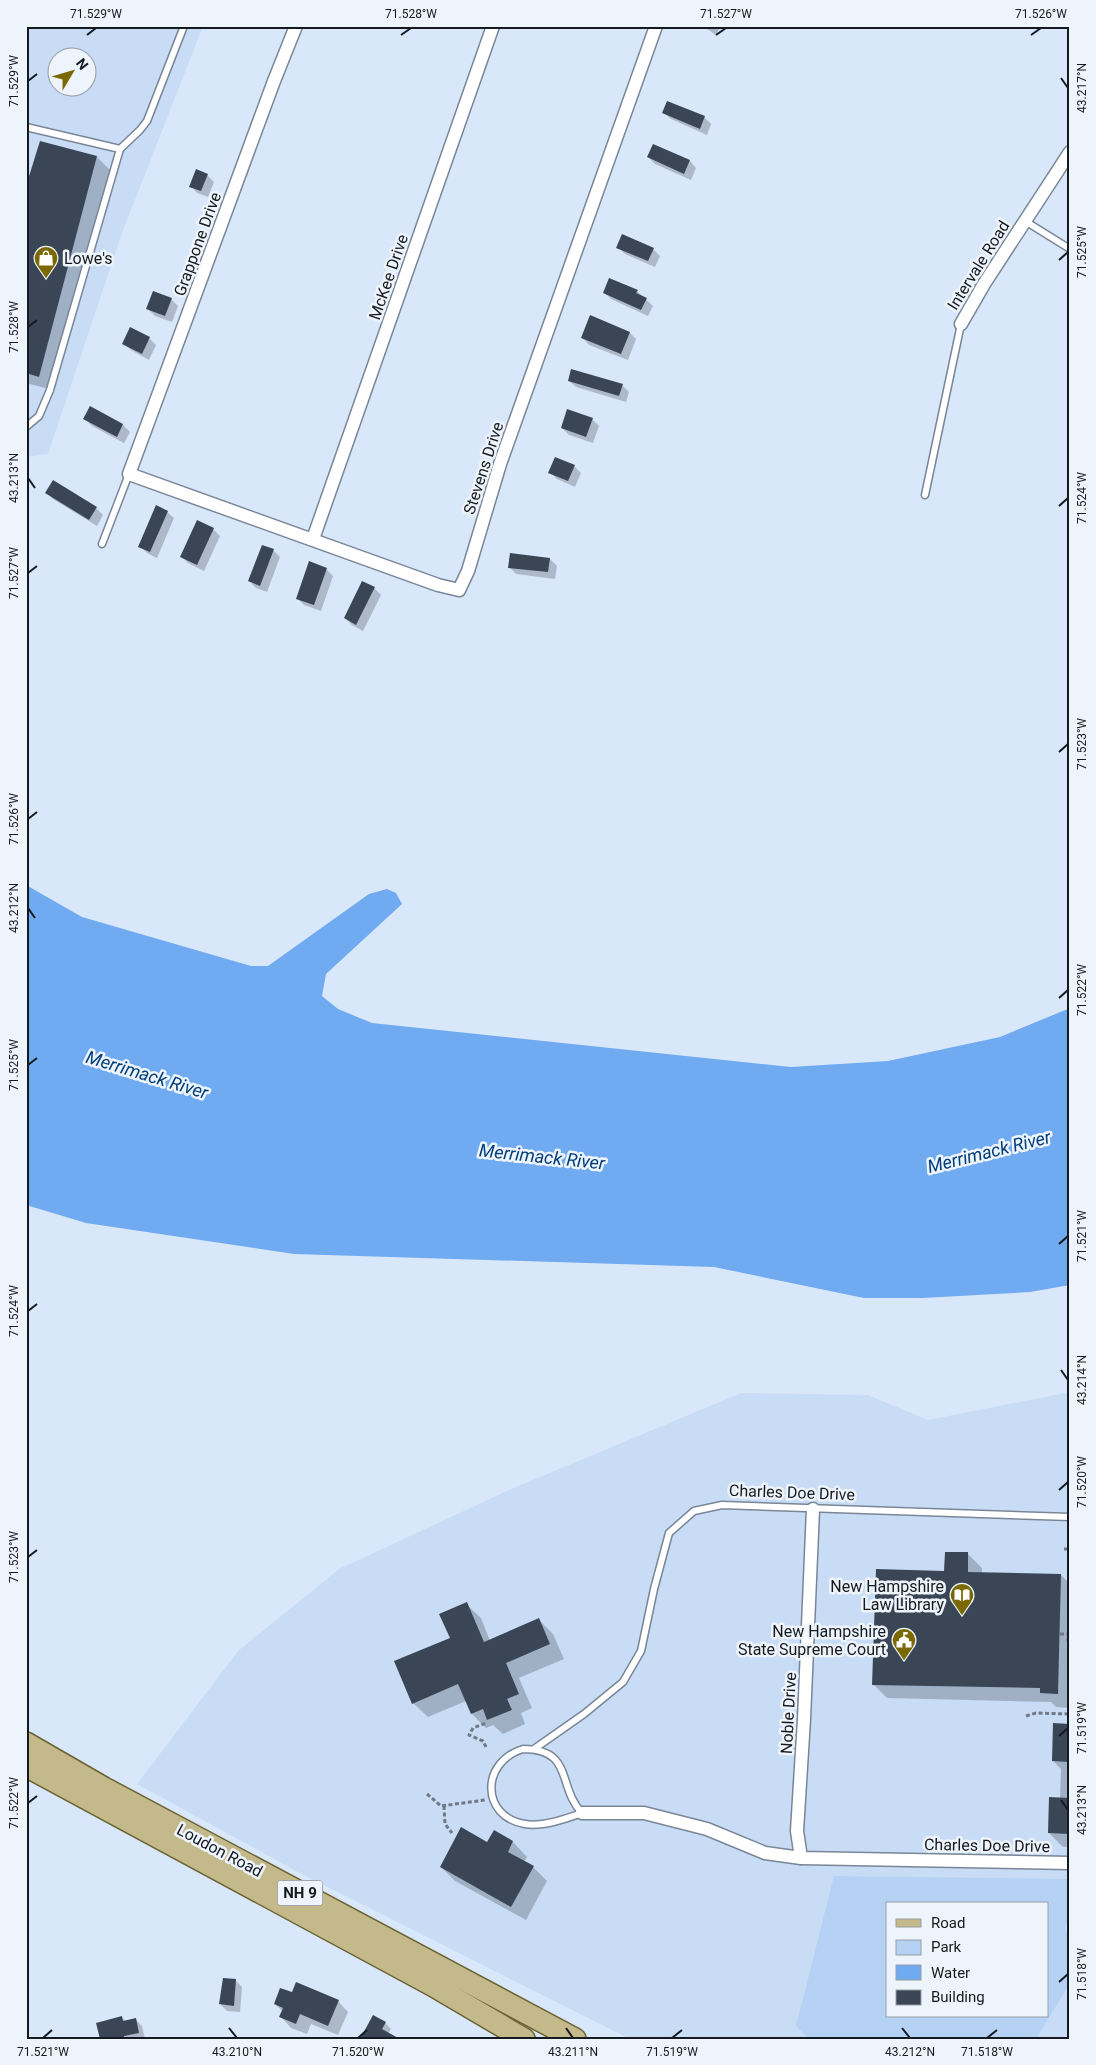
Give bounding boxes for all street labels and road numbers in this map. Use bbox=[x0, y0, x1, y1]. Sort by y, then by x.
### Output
street label: Grappone Drive bbox=[170, 190, 225, 299]
street label: Intervale Road bbox=[943, 217, 1013, 313]
street label: McKee Drive bbox=[365, 232, 412, 322]
street label: Stevens Drive bbox=[460, 419, 507, 517]
street label: Charles Doe Drive bbox=[729, 1481, 855, 1504]
street label: Noble Drive bbox=[777, 1672, 800, 1754]
street label: Loudon Road bbox=[174, 1820, 266, 1881]
street label: Charles Doe Drive bbox=[924, 1835, 1050, 1856]
road number: NH 9 bbox=[278, 1880, 322, 1906]

